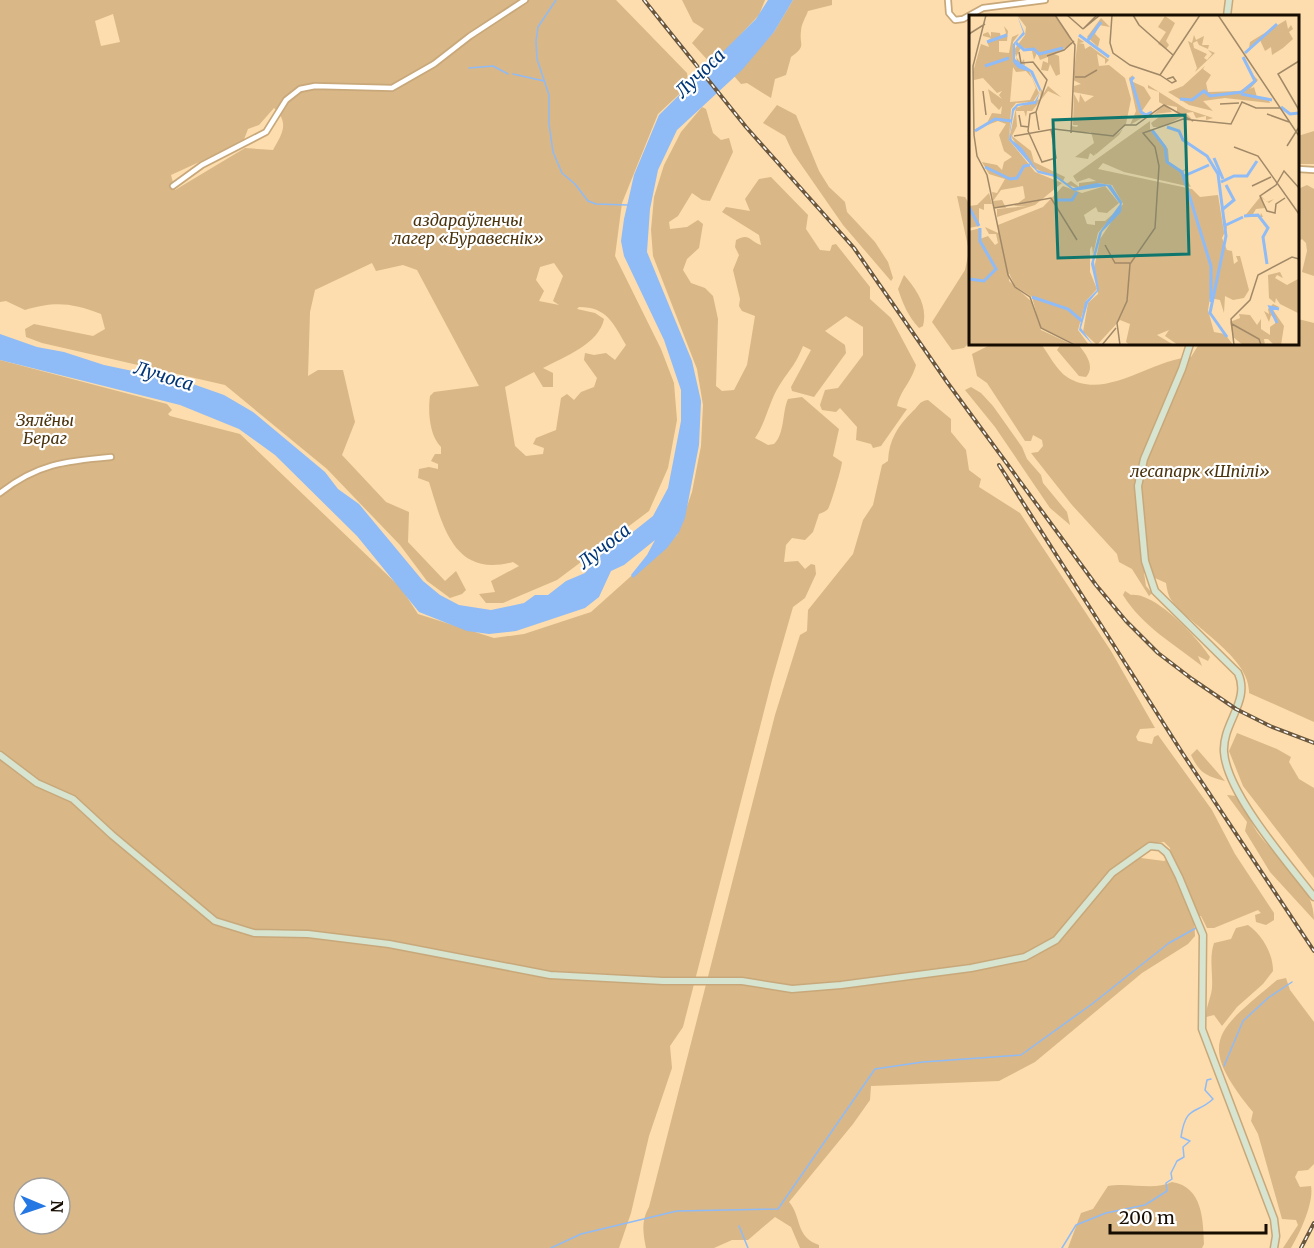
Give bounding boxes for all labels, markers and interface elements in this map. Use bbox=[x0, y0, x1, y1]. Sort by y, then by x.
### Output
inset map bbox=[969, 15, 1299, 345]
water label: Лучоса bbox=[669, 44, 730, 103]
park label: аздараўленчы лагер «Буравеснік» bbox=[391, 210, 544, 248]
water label: Лучоса bbox=[131, 356, 196, 396]
park label: Зялёны Бераг bbox=[16, 410, 74, 448]
park label: лесапарк «Шпілі» bbox=[1129, 461, 1270, 481]
water label: Лучоса bbox=[572, 518, 635, 574]
north arrow bbox=[12, 1176, 72, 1236]
scale bar bbox=[1110, 1197, 1266, 1235]
text: N bbox=[47, 1200, 67, 1214]
text: 200 m bbox=[1119, 1206, 1175, 1229]

